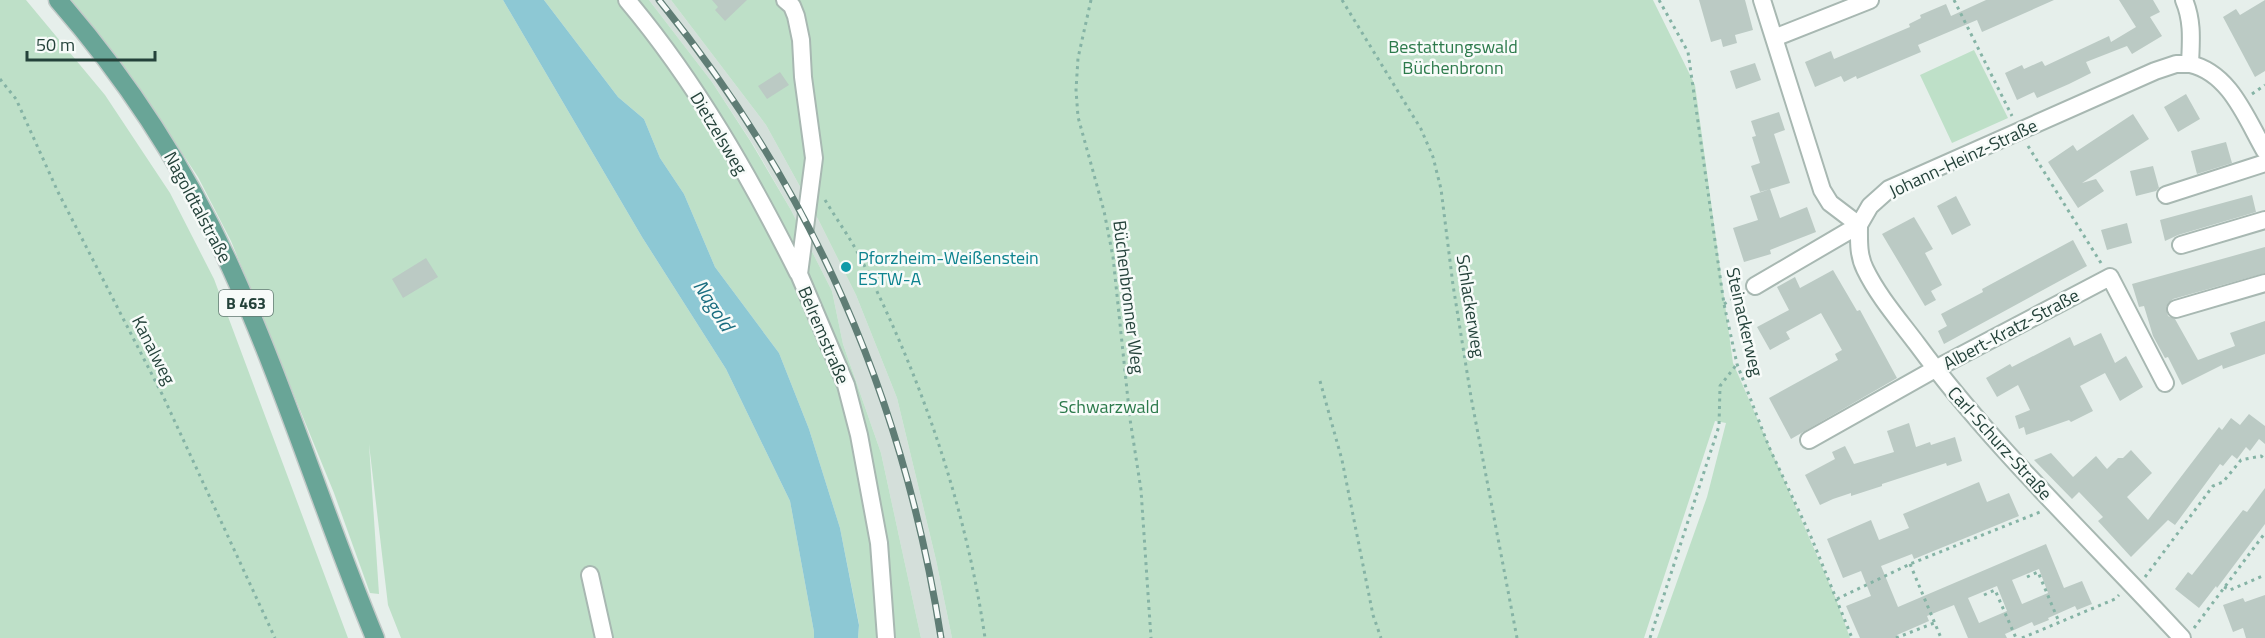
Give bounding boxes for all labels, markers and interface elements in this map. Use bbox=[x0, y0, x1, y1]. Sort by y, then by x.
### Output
scale bar bbox=[27, 24, 154, 62]
text: 50 m bbox=[36, 31, 75, 58]
park label: Bestattungswald Büchenbronn bbox=[1388, 33, 1518, 81]
street label: Dietzelsweg bbox=[684, 86, 754, 180]
street label: Johann-Heinz-Straße bbox=[1884, 112, 2042, 204]
street label: Nagoldtalstraße bbox=[157, 147, 239, 267]
street label: Büchenbronner Weg bbox=[1106, 219, 1152, 375]
place label: Pforzheim-Weißenstein ESTW-A bbox=[858, 244, 1039, 292]
street label: Schlackerweg bbox=[1450, 253, 1492, 359]
marker: Pforzheim-Weißenstein ESTW-A bbox=[839, 260, 853, 274]
street label: Steinackerweg bbox=[1719, 265, 1771, 379]
water label: Nagold bbox=[686, 273, 743, 339]
street label: Belremstraße bbox=[791, 282, 857, 388]
street label: Albert-Kratz-Straße bbox=[1938, 282, 2084, 376]
road number: B 463 bbox=[219, 290, 273, 316]
street label: Kanalweg bbox=[125, 311, 183, 389]
street label: Carl-Schurz-Straße bbox=[1941, 380, 2059, 506]
park label: Schwarzwald bbox=[1059, 393, 1159, 420]

